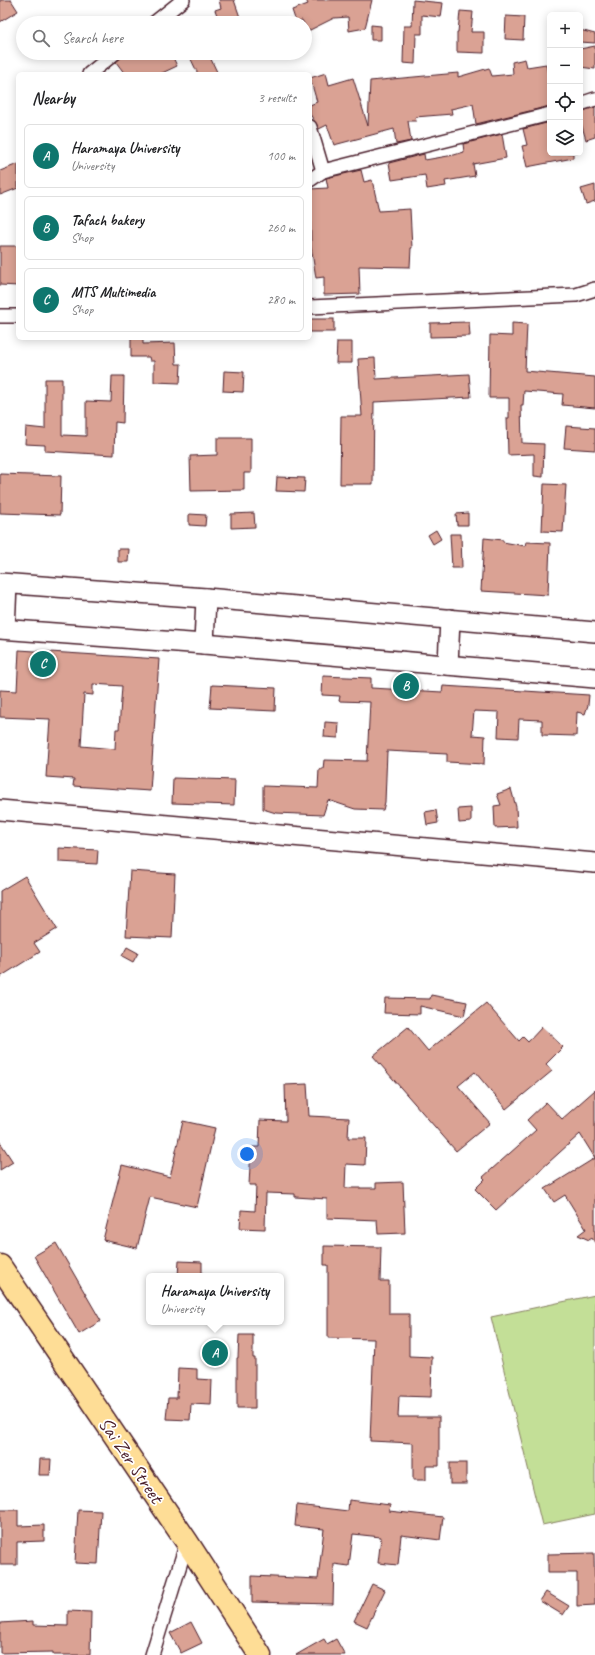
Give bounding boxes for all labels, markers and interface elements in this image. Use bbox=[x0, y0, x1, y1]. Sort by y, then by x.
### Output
map controls bbox=[547, 12, 583, 156]
button: + bbox=[547, 12, 583, 48]
search box bbox=[16, 16, 312, 60]
icon: search bbox=[30, 27, 52, 49]
text: Search here bbox=[62, 29, 123, 48]
button: − bbox=[547, 48, 583, 84]
button: locate bbox=[547, 84, 583, 120]
text: Nearby bbox=[32, 88, 75, 109]
text: 3 results bbox=[258, 90, 296, 106]
button: layers bbox=[547, 120, 583, 156]
text: Haramaya University bbox=[71, 139, 179, 158]
text: A bbox=[43, 148, 49, 164]
text: 100 m bbox=[267, 148, 295, 164]
text: University bbox=[71, 158, 114, 174]
text: Tafach bakery bbox=[71, 211, 144, 230]
text: B bbox=[43, 220, 49, 236]
text: 260 m bbox=[267, 220, 295, 236]
text: Shop bbox=[71, 230, 93, 246]
text: MTS Multimedia bbox=[71, 283, 155, 302]
text: C bbox=[43, 292, 49, 308]
text: 280 m bbox=[267, 292, 295, 308]
text: Shop bbox=[71, 302, 93, 318]
pin: C bbox=[30, 649, 56, 679]
pin: B bbox=[393, 671, 419, 701]
your location bbox=[237, 1144, 257, 1164]
popup bbox=[146, 1273, 284, 1325]
text: Haramaya University bbox=[161, 1282, 269, 1301]
text: University bbox=[161, 1301, 204, 1317]
pin: A bbox=[202, 1338, 228, 1368]
street label: Sai Zer Street bbox=[93, 1412, 170, 1510]

